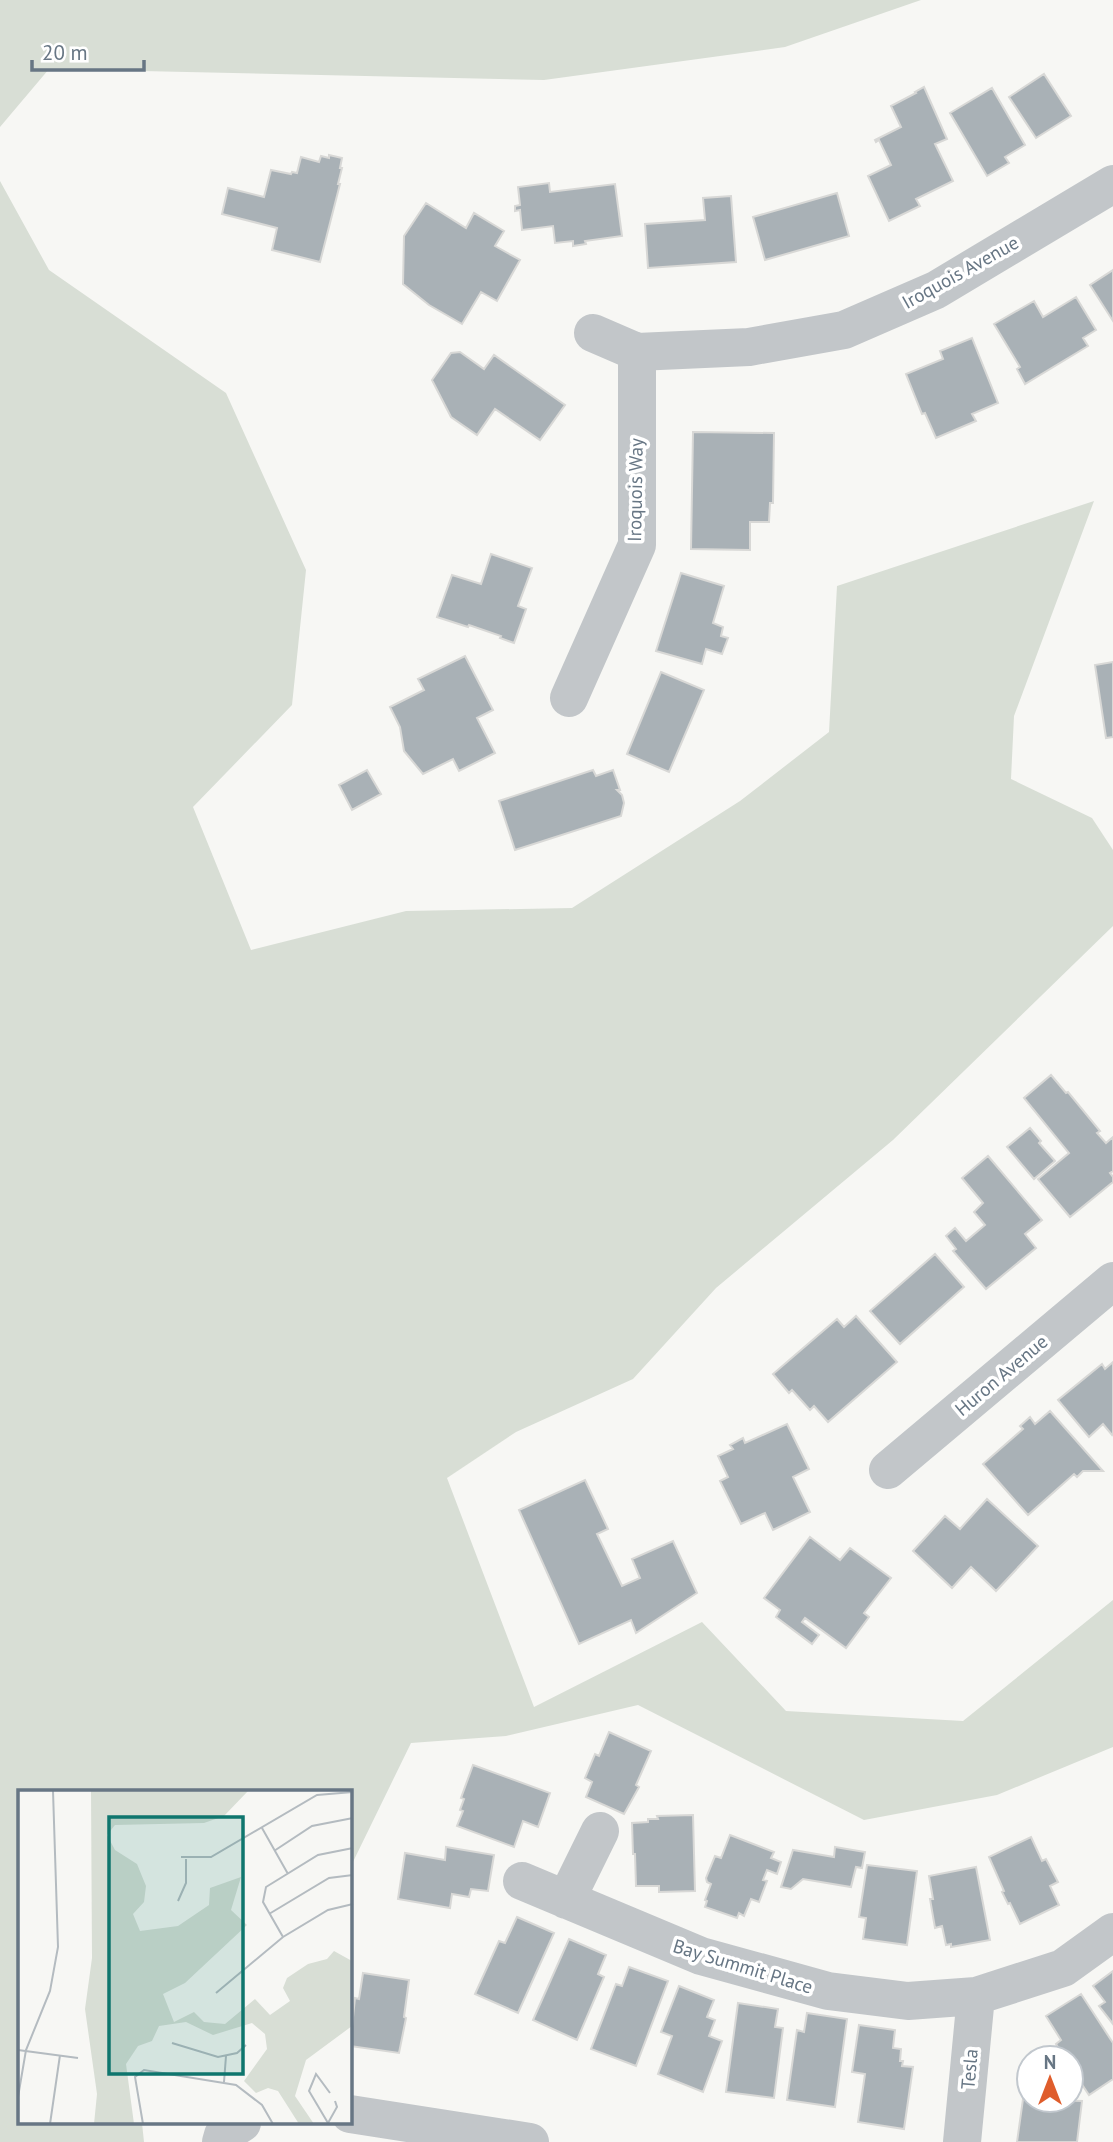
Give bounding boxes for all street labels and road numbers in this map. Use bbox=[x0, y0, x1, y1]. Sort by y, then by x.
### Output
street label: Iroquois Avenue bbox=[897, 230, 1023, 314]
street label: Iroquois Way bbox=[622, 438, 648, 542]
street label: Huron Avenue bbox=[950, 1329, 1052, 1421]
street label: Bay Summit Place bbox=[670, 1933, 816, 1999]
street label: Tesla bbox=[955, 2048, 983, 2090]

